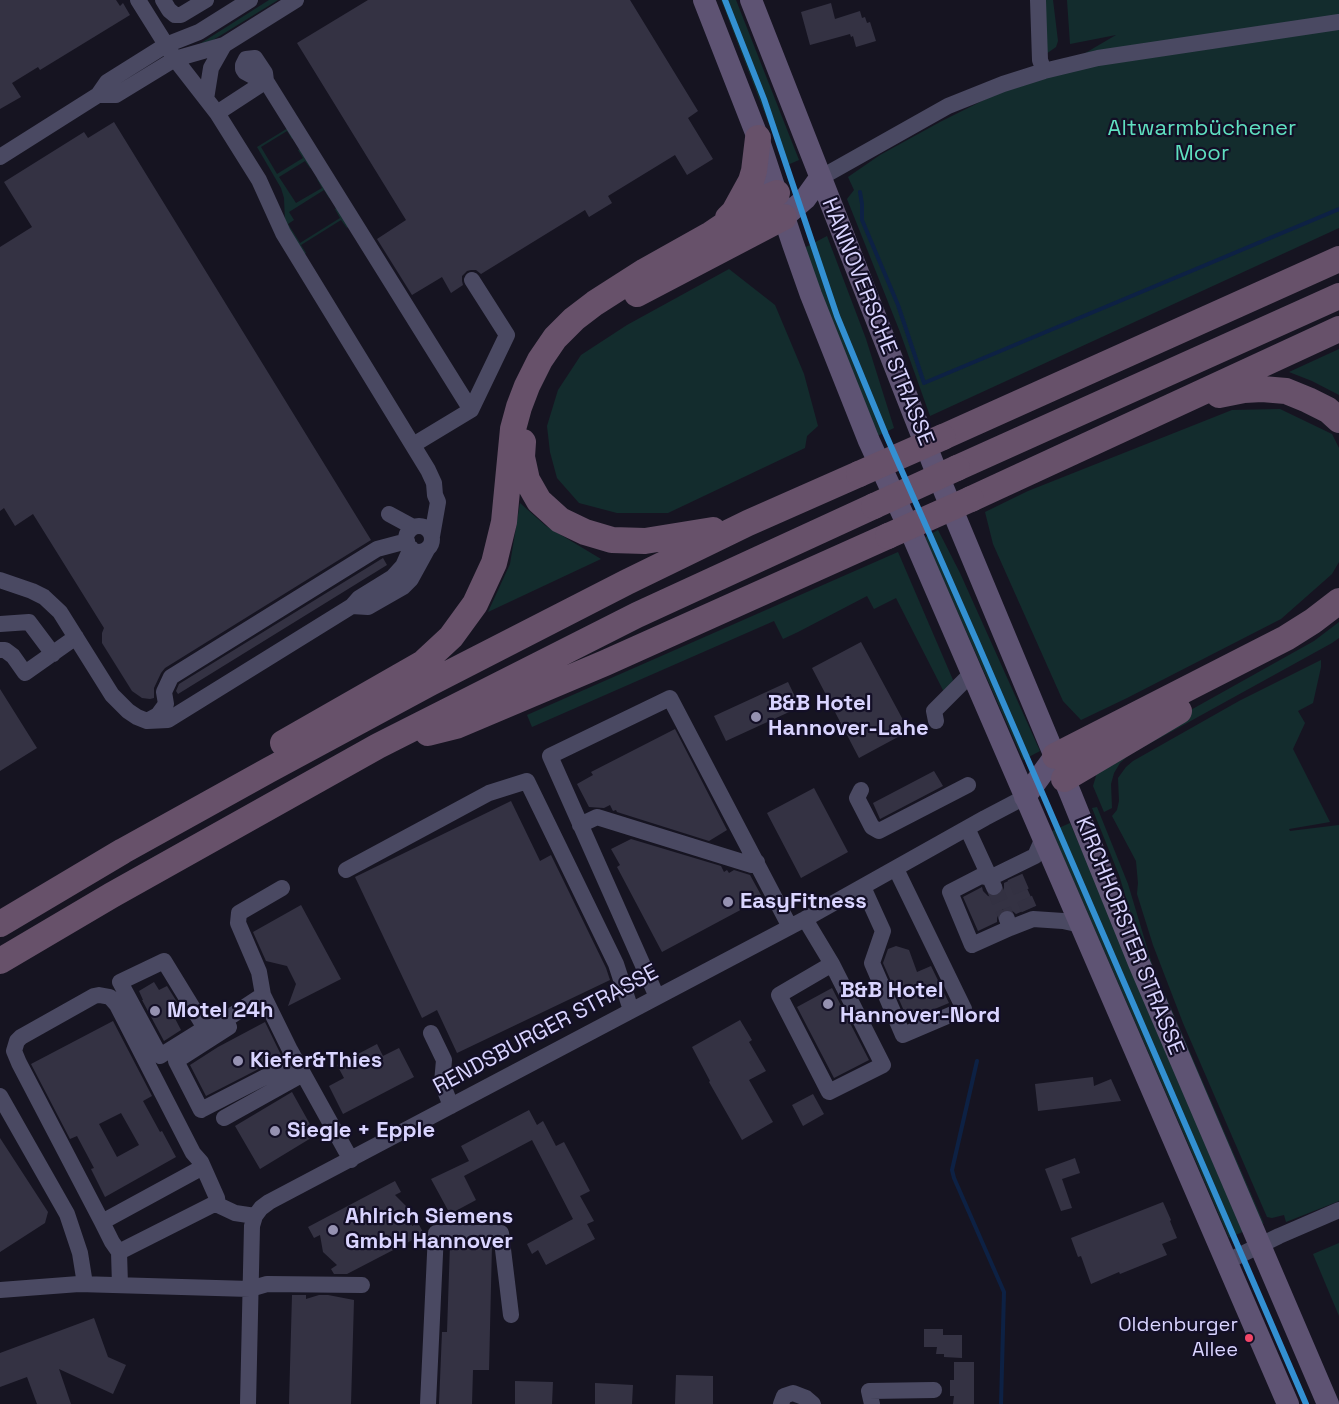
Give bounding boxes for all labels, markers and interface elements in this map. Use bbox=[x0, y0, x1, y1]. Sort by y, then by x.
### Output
park label: Altwarmbüchener Moor bbox=[1108, 116, 1296, 168]
street label: HANNOVERSCHE STRASSE bbox=[815, 194, 939, 450]
place label: B&B Hotel Hannover-Lahe bbox=[768, 691, 929, 742]
marker: B&B Hotel Hannover-Lahe bbox=[749, 710, 763, 724]
street label: KIRCHHORSTER STRASSE bbox=[1069, 813, 1189, 1059]
place label: EasyFitness bbox=[740, 889, 867, 915]
marker: EasyFitness bbox=[721, 895, 735, 909]
street label: RENDSBURGER STRASSE bbox=[429, 959, 663, 1101]
place label: B&B Hotel Hannover-Nord bbox=[840, 978, 1000, 1030]
marker: B&B Hotel Hannover-Nord bbox=[821, 997, 835, 1011]
place label: Motel 24h bbox=[167, 998, 274, 1024]
marker: Motel 24h bbox=[148, 1004, 162, 1018]
place label: Kiefer&Thies bbox=[250, 1048, 382, 1074]
marker: Kiefer&Thies bbox=[231, 1054, 245, 1068]
place label: Siegle + Epple bbox=[287, 1118, 435, 1144]
marker: Siegle + Epple bbox=[268, 1124, 282, 1138]
place label: Ahlrich Siemens GmbH Hannover bbox=[345, 1204, 513, 1256]
marker: Ahlrich Siemens GmbH Hannover bbox=[326, 1223, 340, 1237]
place label: Oldenburger Allee bbox=[1118, 1314, 1238, 1361]
marker: Oldenburger Allee bbox=[1243, 1332, 1255, 1344]

